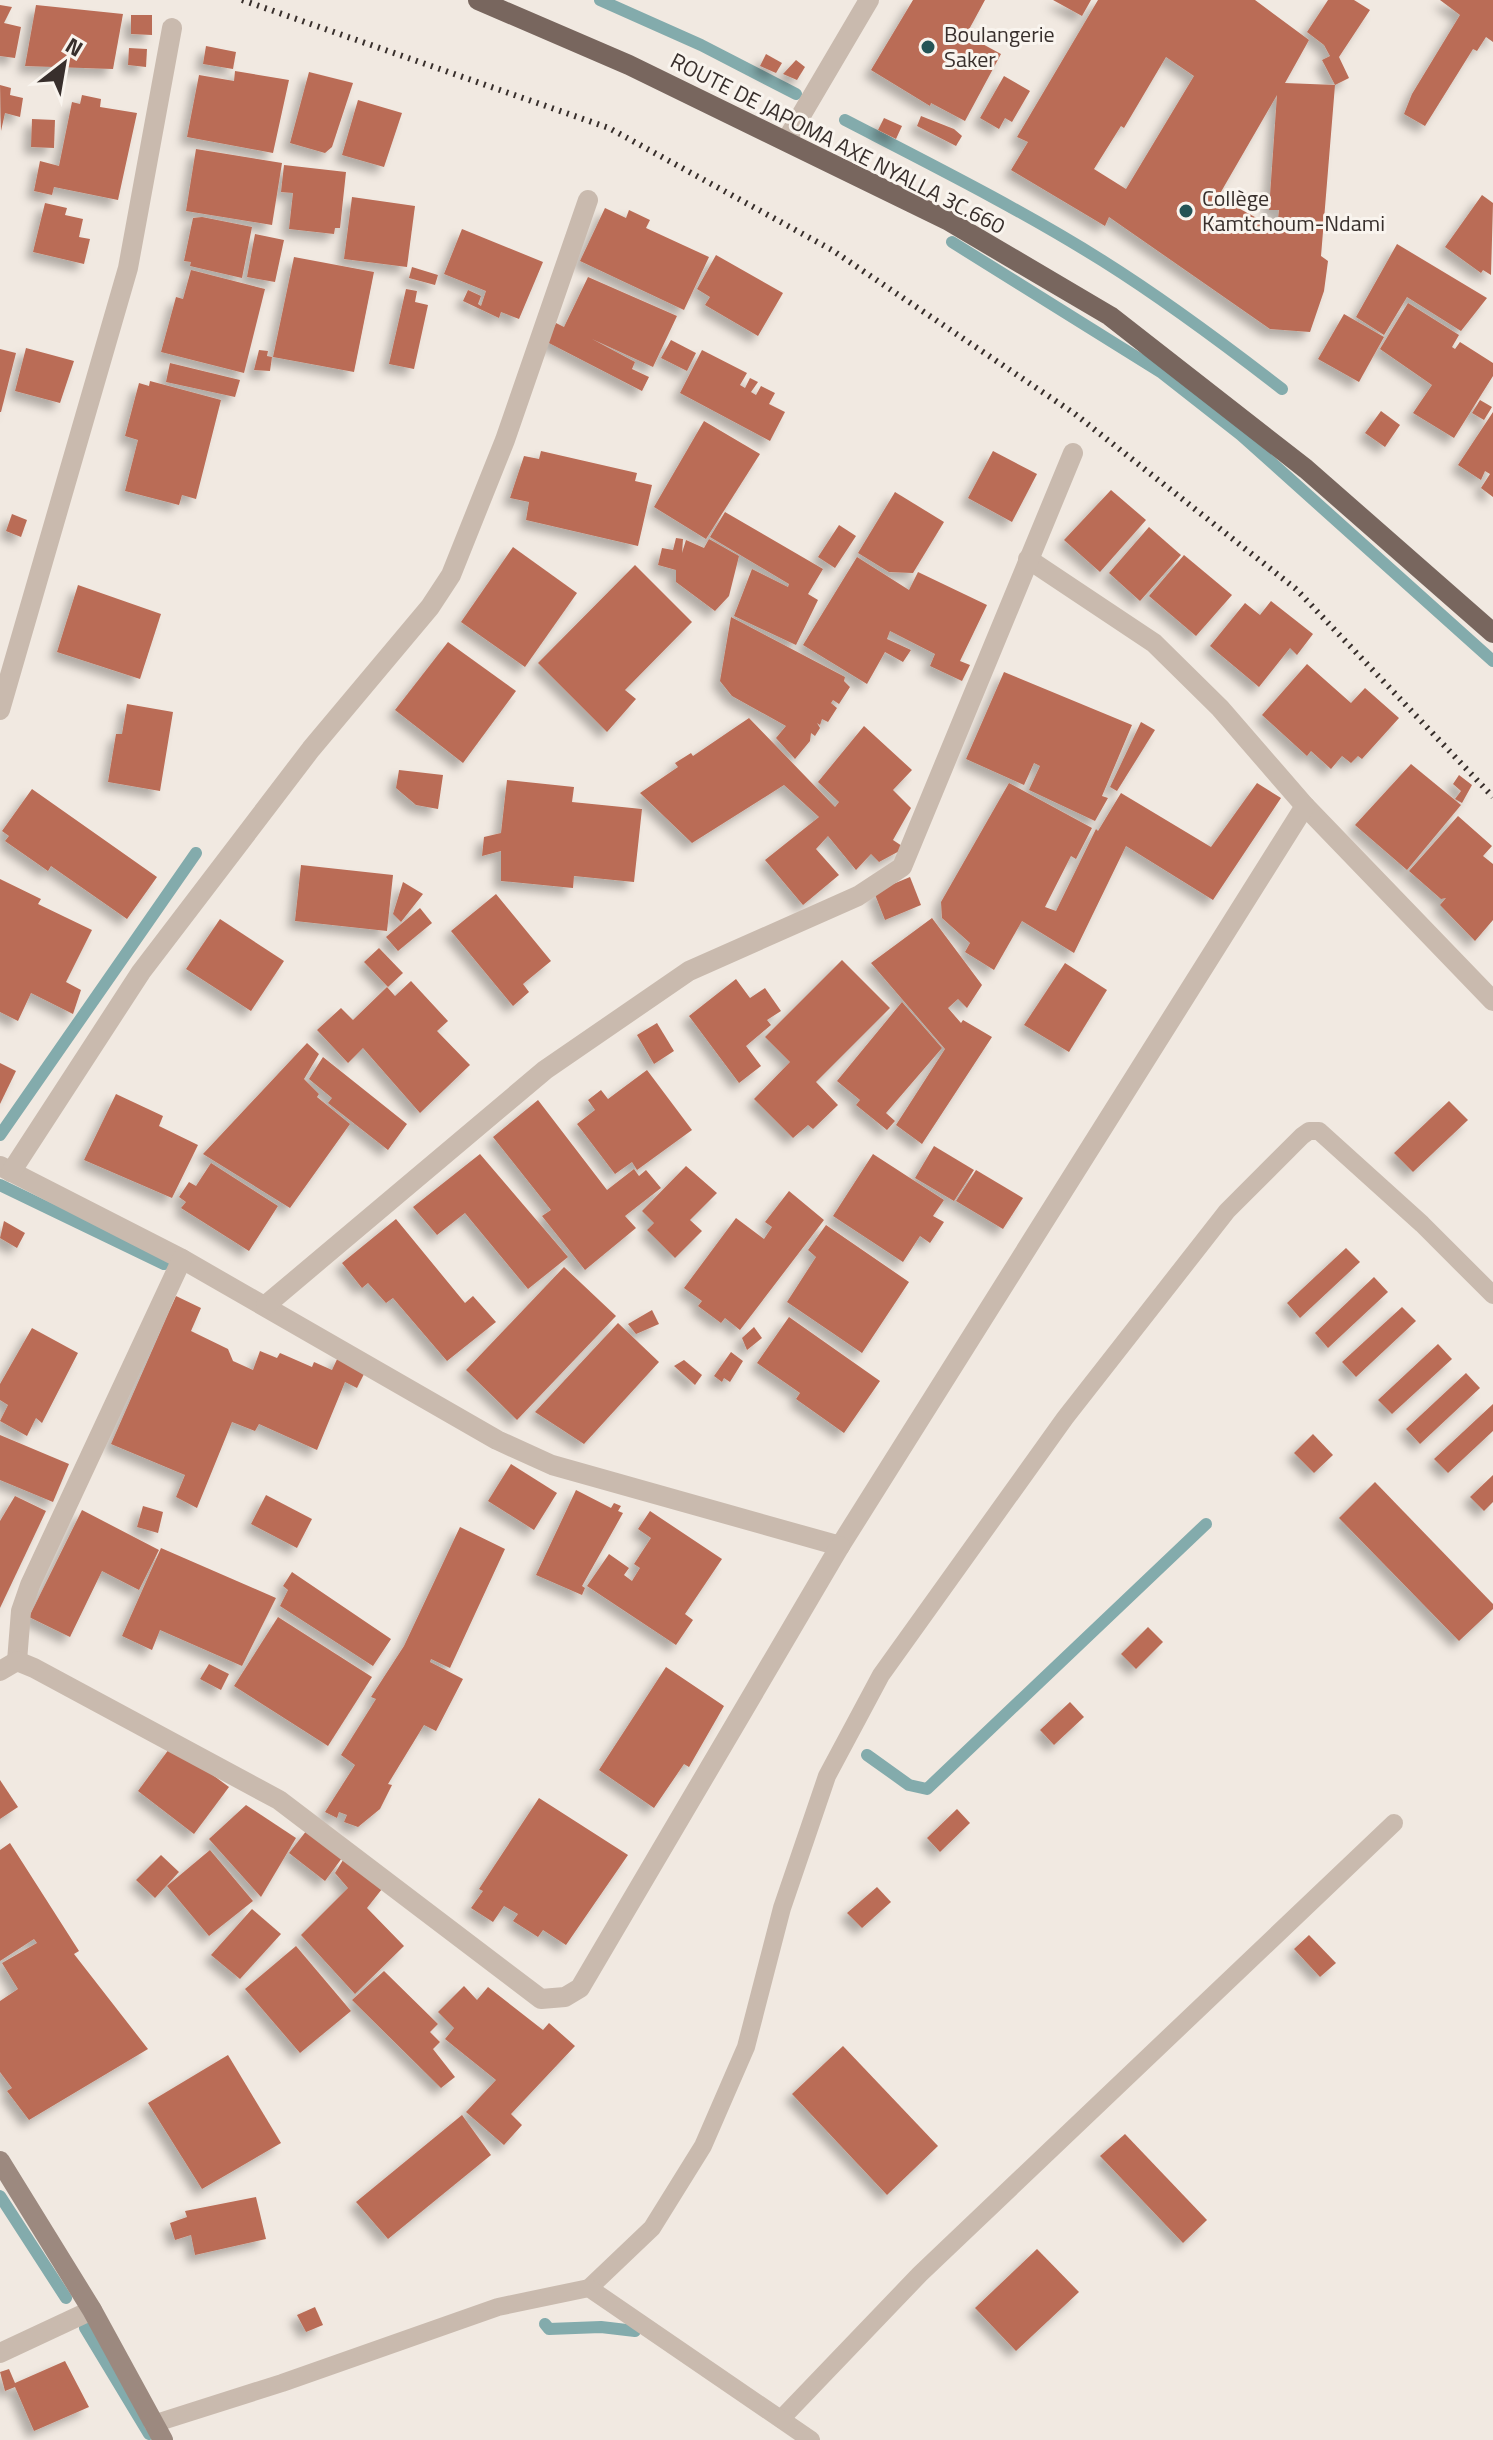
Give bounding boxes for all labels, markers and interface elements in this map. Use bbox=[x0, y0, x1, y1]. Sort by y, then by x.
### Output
place label: Boulangerie Saker bbox=[944, 17, 1055, 76]
north arrow bbox=[24, 24, 104, 104]
text: N bbox=[59, 28, 90, 65]
marker: Boulangerie Saker bbox=[919, 38, 937, 56]
street label: ROUTE DE JAPOMA AXE NYALLA 3C.660 bbox=[665, 43, 1011, 243]
place label: Collège Kamtchoum-Ndami bbox=[1202, 181, 1385, 240]
marker: Collège Kamtchoum-Ndami bbox=[1177, 202, 1195, 220]

